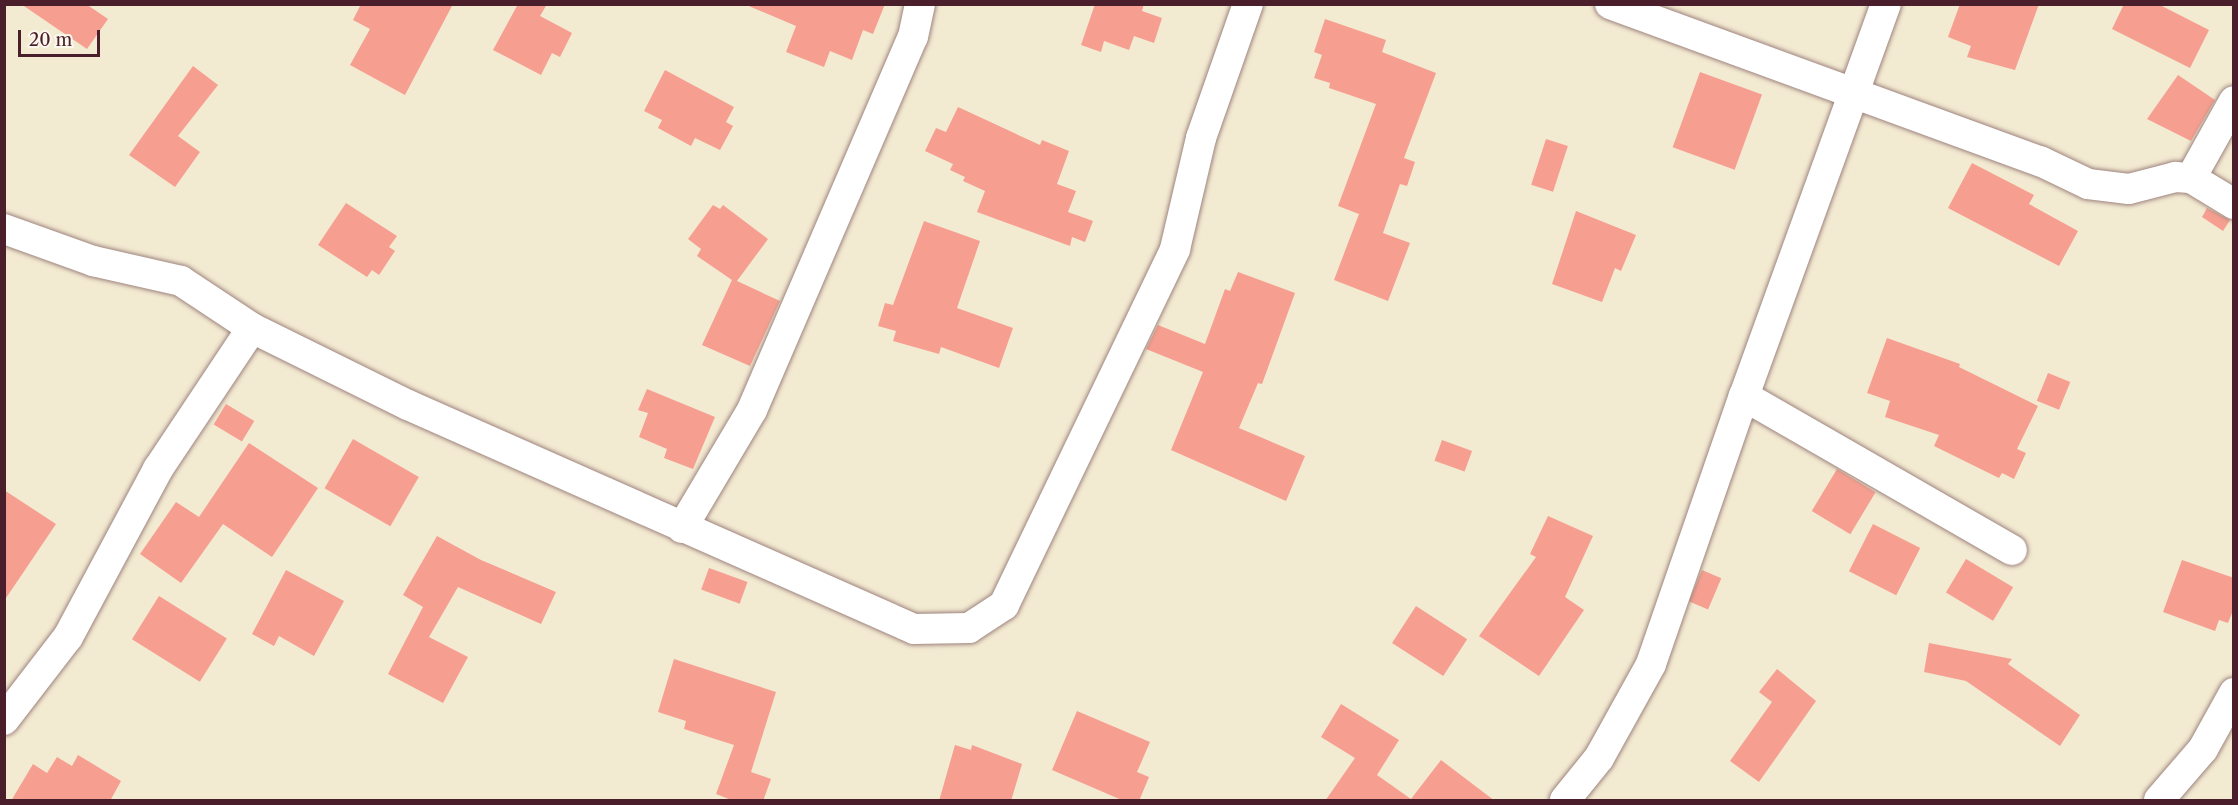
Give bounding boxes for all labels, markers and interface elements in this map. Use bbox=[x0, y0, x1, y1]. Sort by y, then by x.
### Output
scale bar bbox=[21, 18, 104, 56]
text: 20 m bbox=[29, 29, 72, 51]

